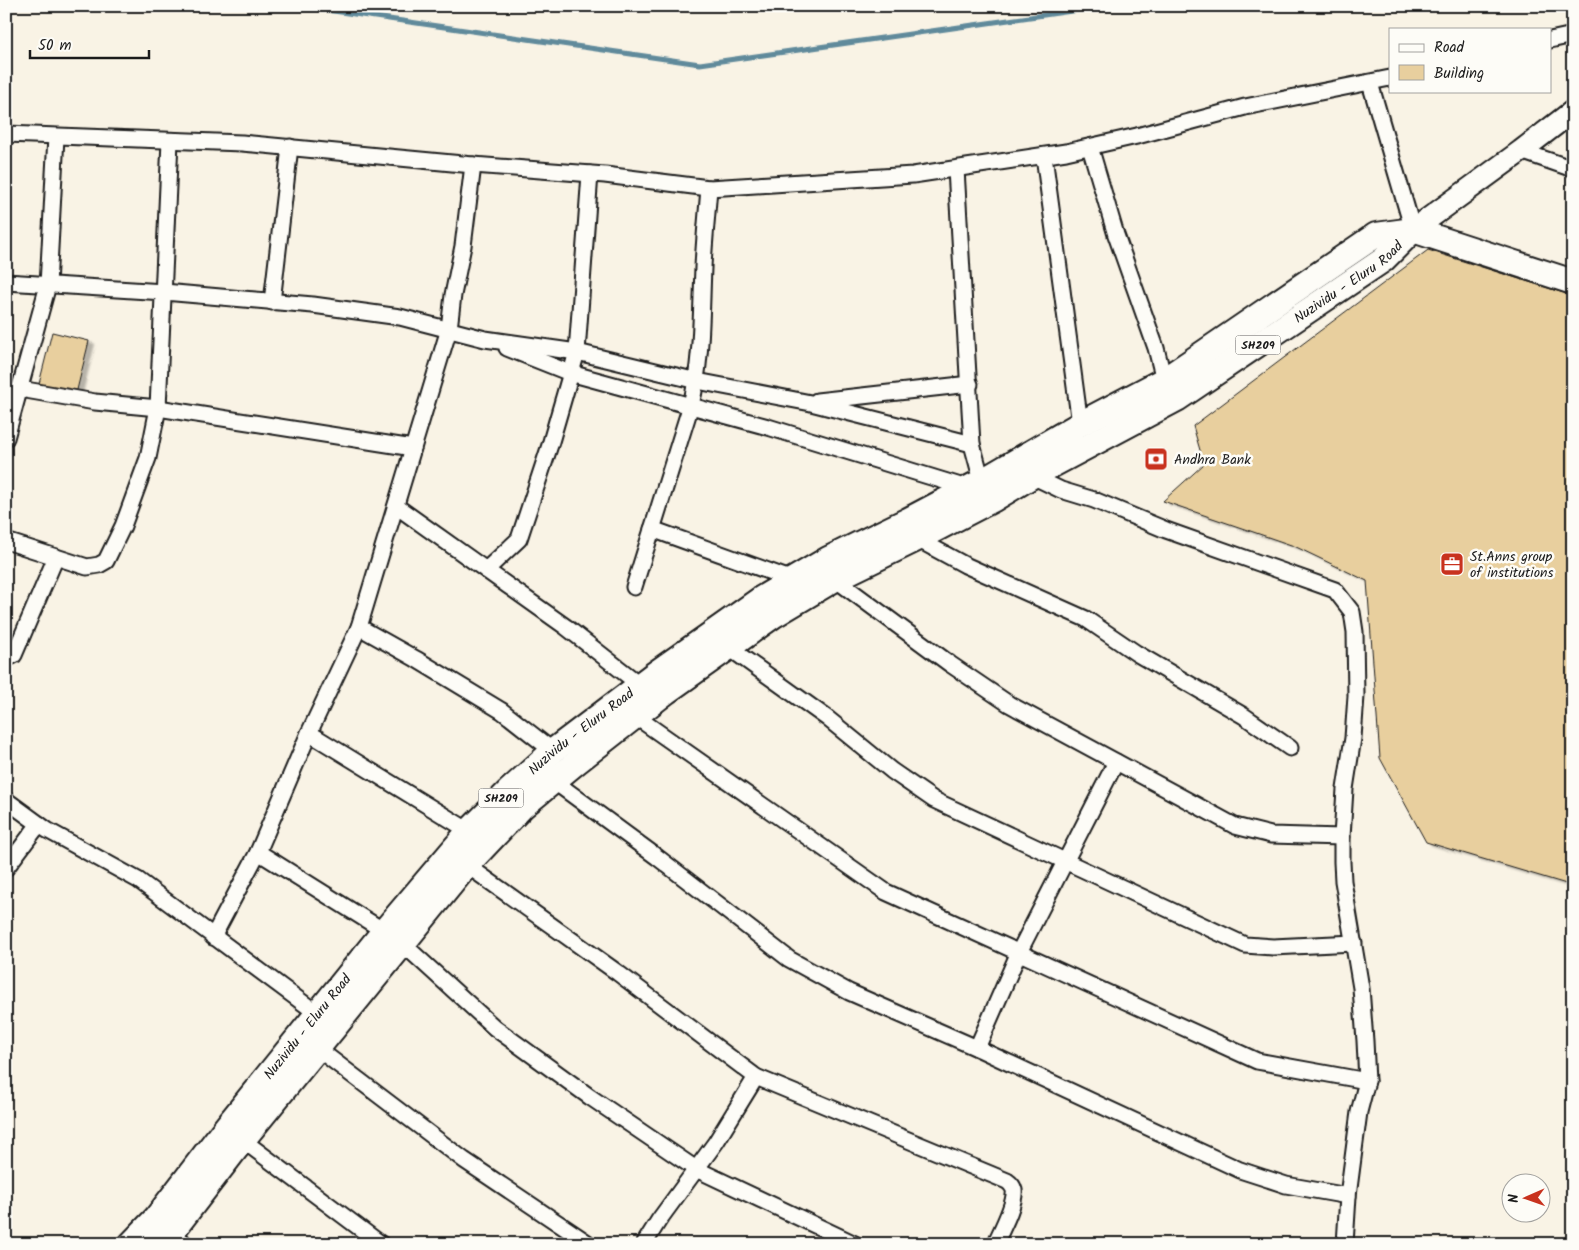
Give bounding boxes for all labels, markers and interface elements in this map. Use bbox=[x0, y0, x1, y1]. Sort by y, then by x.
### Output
scale bar bbox=[30, 28, 149, 60]
legend bbox=[1389, 28, 1552, 92]
text: 50 m bbox=[38, 34, 72, 58]
text: Road bbox=[1434, 36, 1465, 60]
text: Building bbox=[1434, 62, 1484, 86]
street label: Nuzividu - Eluru Road bbox=[1290, 235, 1409, 329]
road number: SH209 bbox=[1236, 336, 1280, 354]
bank icon: Andhra Bank bbox=[1143, 446, 1169, 472]
place label: Andhra Bank bbox=[1174, 449, 1251, 471]
place label: St.Anns group of institutions bbox=[1470, 546, 1553, 584]
office icon: St.Anns group of institutions bbox=[1439, 551, 1465, 577]
street label: Nuzividu - Eluru Road bbox=[523, 683, 640, 781]
road number: SH209 bbox=[478, 788, 524, 808]
street label: Nuzividu - Eluru Road bbox=[258, 969, 358, 1085]
north arrow bbox=[1502, 1172, 1552, 1222]
text: N bbox=[1503, 1193, 1525, 1203]

